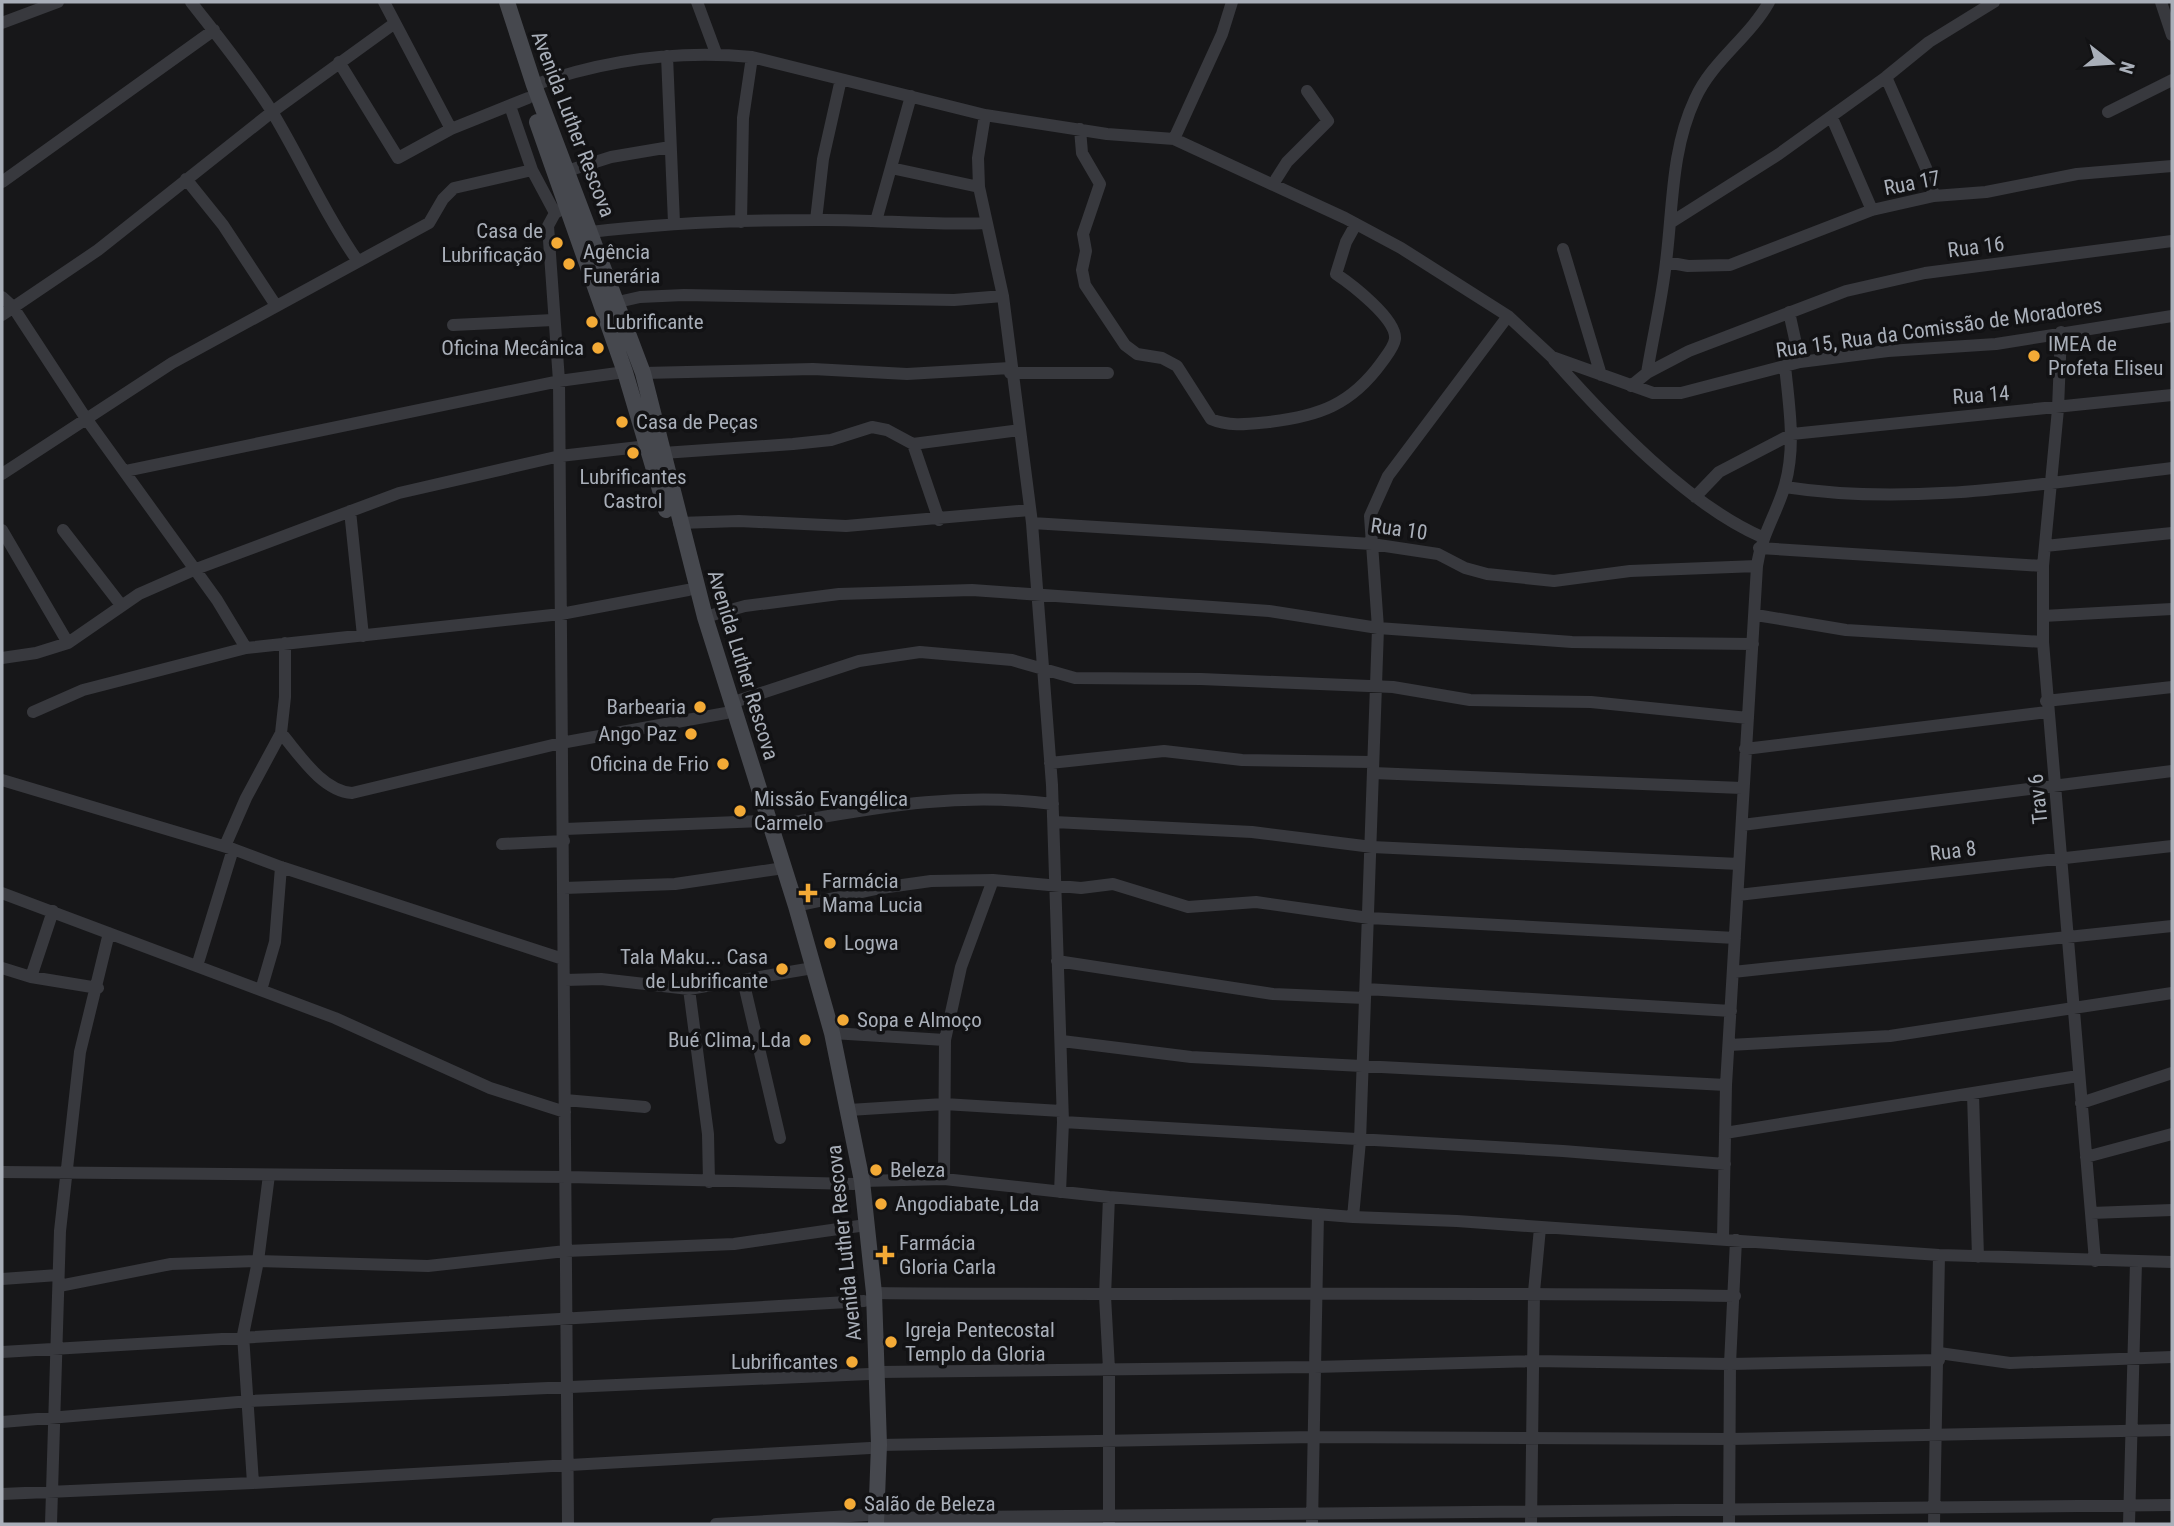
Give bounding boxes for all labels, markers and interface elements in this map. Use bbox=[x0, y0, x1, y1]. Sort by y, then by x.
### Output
street label: Avenida Luther Rescova bbox=[526, 28, 620, 220]
north arrow bbox=[2076, 28, 2146, 98]
text: N bbox=[2114, 59, 2139, 77]
street label: Rua 17 bbox=[1882, 166, 1942, 200]
place label: Casa de Lubrificação bbox=[441, 219, 543, 267]
street label: Rua 16 bbox=[1946, 232, 2006, 262]
marker: Casa de Lubrificação bbox=[549, 235, 565, 251]
place label: Agência Funerária bbox=[583, 240, 660, 288]
marker: Agência Funerária bbox=[561, 256, 577, 272]
street label: Rua 15, Rua da Comissão de Moradores bbox=[1774, 293, 2104, 363]
place label: Lubrificante bbox=[606, 310, 704, 334]
marker: Lubrificante bbox=[584, 314, 600, 330]
place label: IMEA de Profeta Eliseu bbox=[2048, 332, 2163, 380]
place label: Oficina Mecânica bbox=[441, 336, 584, 360]
marker: Oficina Mecânica bbox=[590, 340, 606, 356]
marker: IMEA de Profeta Eliseu bbox=[2026, 348, 2042, 364]
street label: Rua 14 bbox=[1952, 381, 2010, 409]
place label: Casa de Peças bbox=[636, 410, 758, 434]
marker: Casa de Peças bbox=[614, 414, 630, 430]
marker: Lubrificantes Castrol bbox=[625, 445, 641, 461]
place label: Lubrificantes Castrol bbox=[579, 465, 687, 513]
street label: Rua 10 bbox=[1369, 513, 1429, 545]
street label: Avenida Luther Rescova bbox=[703, 567, 783, 763]
place label: Barbearia bbox=[607, 695, 686, 719]
marker: Barbearia bbox=[692, 699, 708, 715]
place label: Ango Paz bbox=[598, 722, 677, 746]
marker: Ango Paz bbox=[683, 726, 699, 742]
place label: Oficina de Frio bbox=[590, 752, 709, 776]
marker: Oficina de Frio bbox=[715, 756, 731, 772]
street label: Trav 6 bbox=[2023, 773, 2053, 825]
place label: Missão Evangélica Carmelo bbox=[754, 787, 908, 835]
marker: Missão Evangélica Carmelo bbox=[732, 803, 748, 819]
street label: Rua 8 bbox=[1928, 836, 1978, 866]
place label: Farmácia Mama Lucia bbox=[822, 869, 923, 917]
marker: Farmácia Mama Lucia bbox=[800, 885, 816, 901]
place label: Logwa bbox=[844, 931, 899, 955]
marker: Logwa bbox=[822, 935, 838, 951]
place label: Tala Maku... Casa de Lubrificante bbox=[620, 945, 768, 993]
marker: Tala Maku... Casa de Lubrificante bbox=[774, 961, 790, 977]
place label: Sopa e Almoço bbox=[857, 1008, 982, 1032]
marker: Sopa e Almoço bbox=[835, 1012, 851, 1028]
place label: Bué Clima, Lda bbox=[668, 1028, 791, 1052]
marker: Bué Clima, Lda bbox=[797, 1032, 813, 1048]
street label: Avenida Luther Rescova bbox=[822, 1144, 866, 1342]
place label: Beleza bbox=[890, 1158, 945, 1182]
marker: Beleza bbox=[868, 1162, 884, 1178]
place label: Angodiabate, Lda bbox=[895, 1192, 1039, 1216]
marker: Angodiabate, Lda bbox=[873, 1196, 889, 1212]
place label: Farmácia Gloria Carla bbox=[899, 1231, 996, 1279]
marker: Farmácia Gloria Carla bbox=[877, 1247, 893, 1263]
place label: Igreja Pentecostal Templo da Gloria bbox=[905, 1318, 1055, 1366]
marker: Igreja Pentecostal Templo da Gloria bbox=[883, 1334, 899, 1350]
place label: Lubrificantes bbox=[731, 1350, 838, 1374]
marker: Lubrificantes bbox=[844, 1354, 860, 1370]
place label: Salão de Beleza bbox=[864, 1492, 996, 1516]
marker: Salão de Beleza bbox=[842, 1496, 858, 1512]

